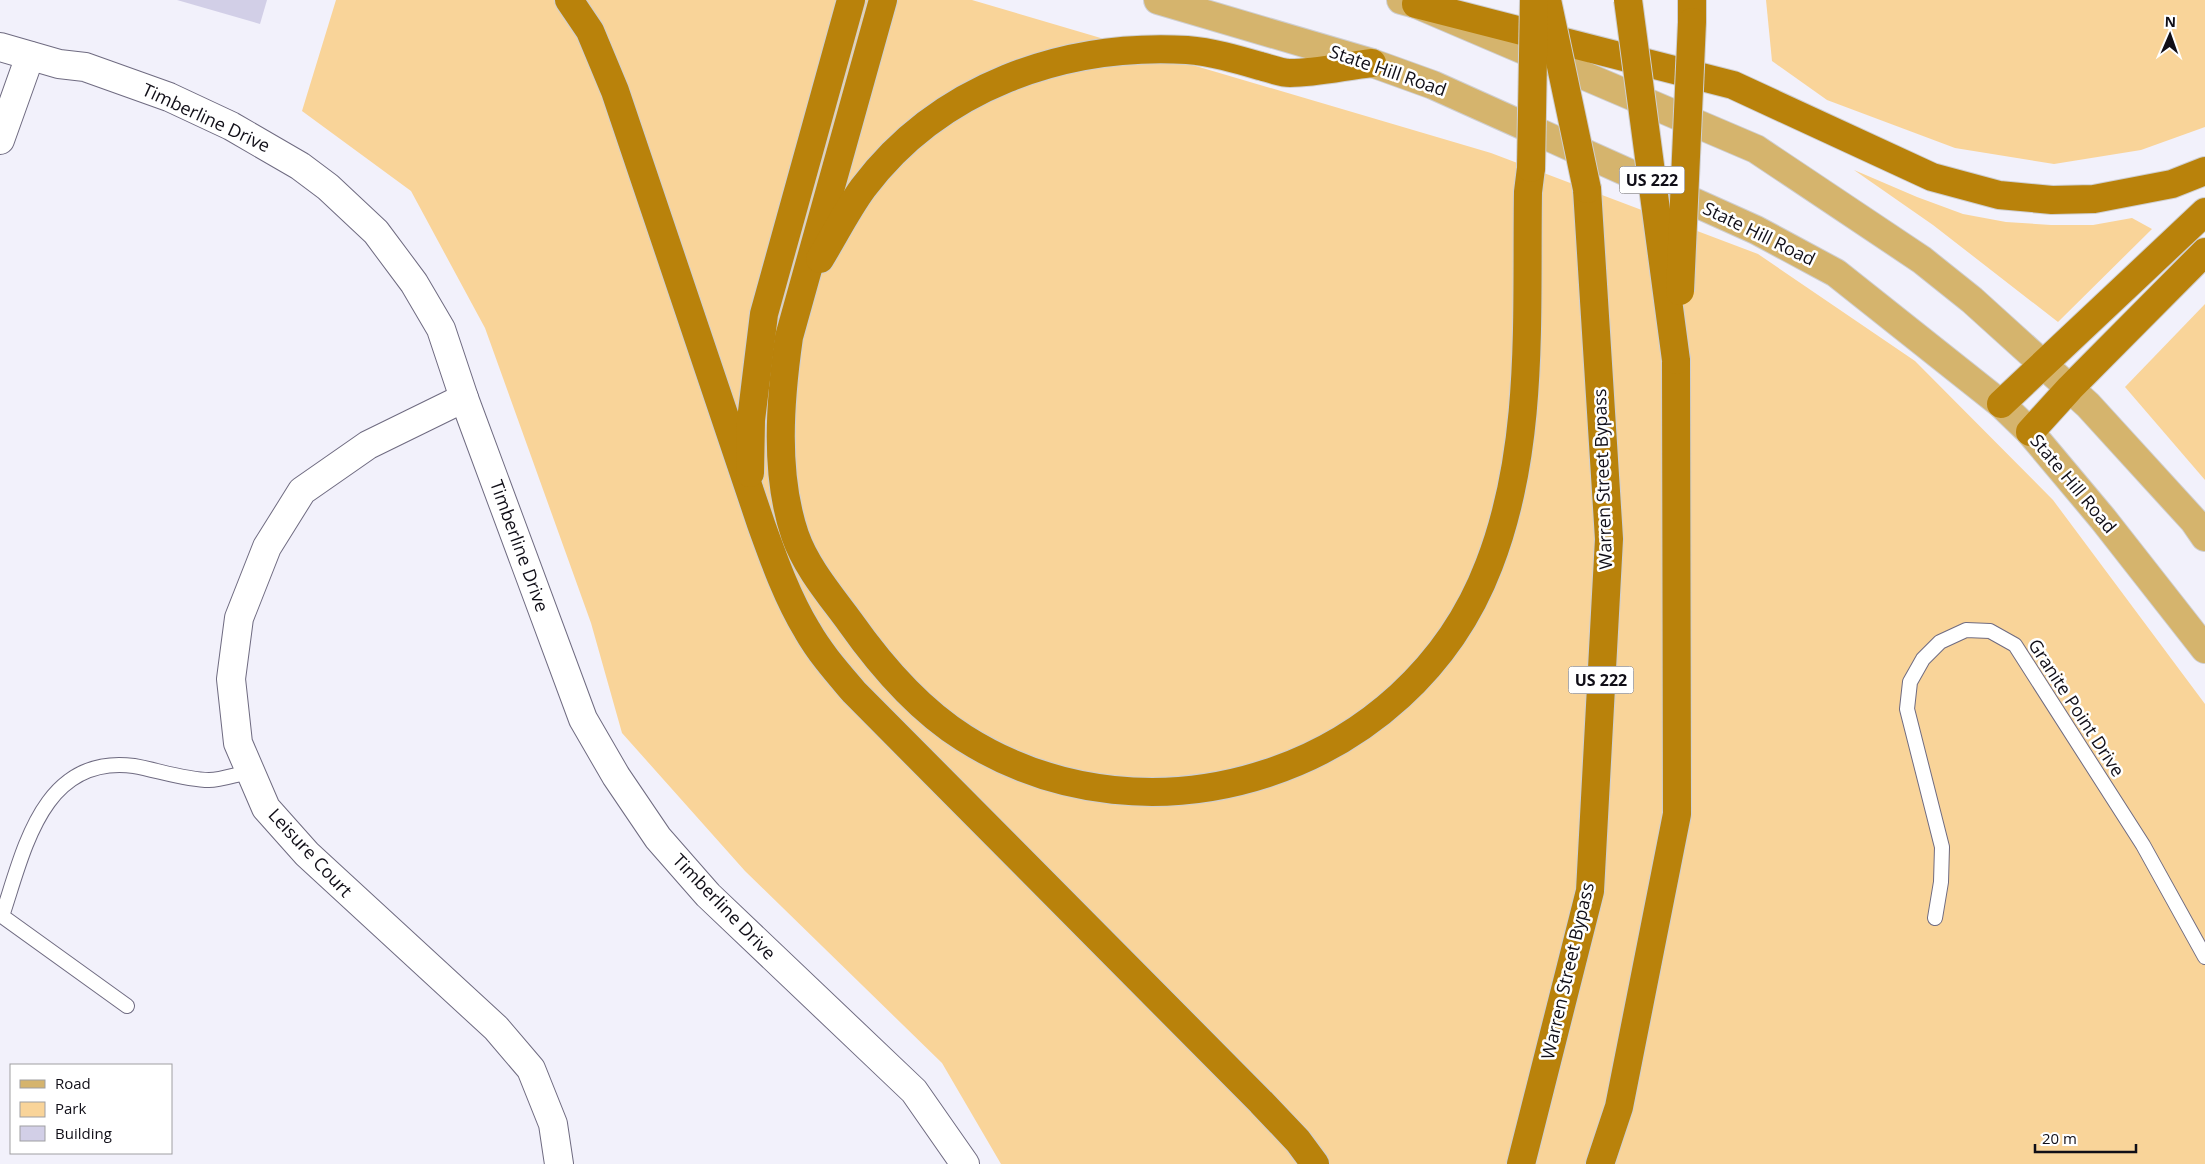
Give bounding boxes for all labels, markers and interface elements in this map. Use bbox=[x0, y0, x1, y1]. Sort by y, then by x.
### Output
north arrow bbox=[2145, 10, 2195, 60]
text: N bbox=[2164, 12, 2176, 31]
street label: State Hill Road bbox=[1327, 39, 1450, 101]
street label: Timberline Drive bbox=[139, 77, 274, 157]
road number: US 222 bbox=[1620, 166, 1684, 194]
street label: State Hill Road bbox=[1699, 196, 1820, 271]
street label: Warren Street Bypass bbox=[1587, 388, 1617, 570]
street label: State Hill Road bbox=[2025, 429, 2122, 538]
street label: Timberline Drive bbox=[485, 476, 555, 615]
street label: Granite Point Drive bbox=[2023, 634, 2130, 781]
road number: US 222 bbox=[1568, 666, 1634, 694]
street label: Leisure Court bbox=[263, 803, 358, 902]
street label: Timberline Drive bbox=[668, 848, 781, 964]
street label: Warren Street Bypass bbox=[1535, 880, 1599, 1062]
legend bbox=[10, 1064, 172, 1154]
text: Road bbox=[55, 1073, 91, 1093]
text: Park bbox=[55, 1098, 86, 1118]
scale bar bbox=[2035, 1122, 2136, 1154]
text: Building bbox=[55, 1123, 112, 1143]
text: 20 m bbox=[2042, 1128, 2077, 1148]

